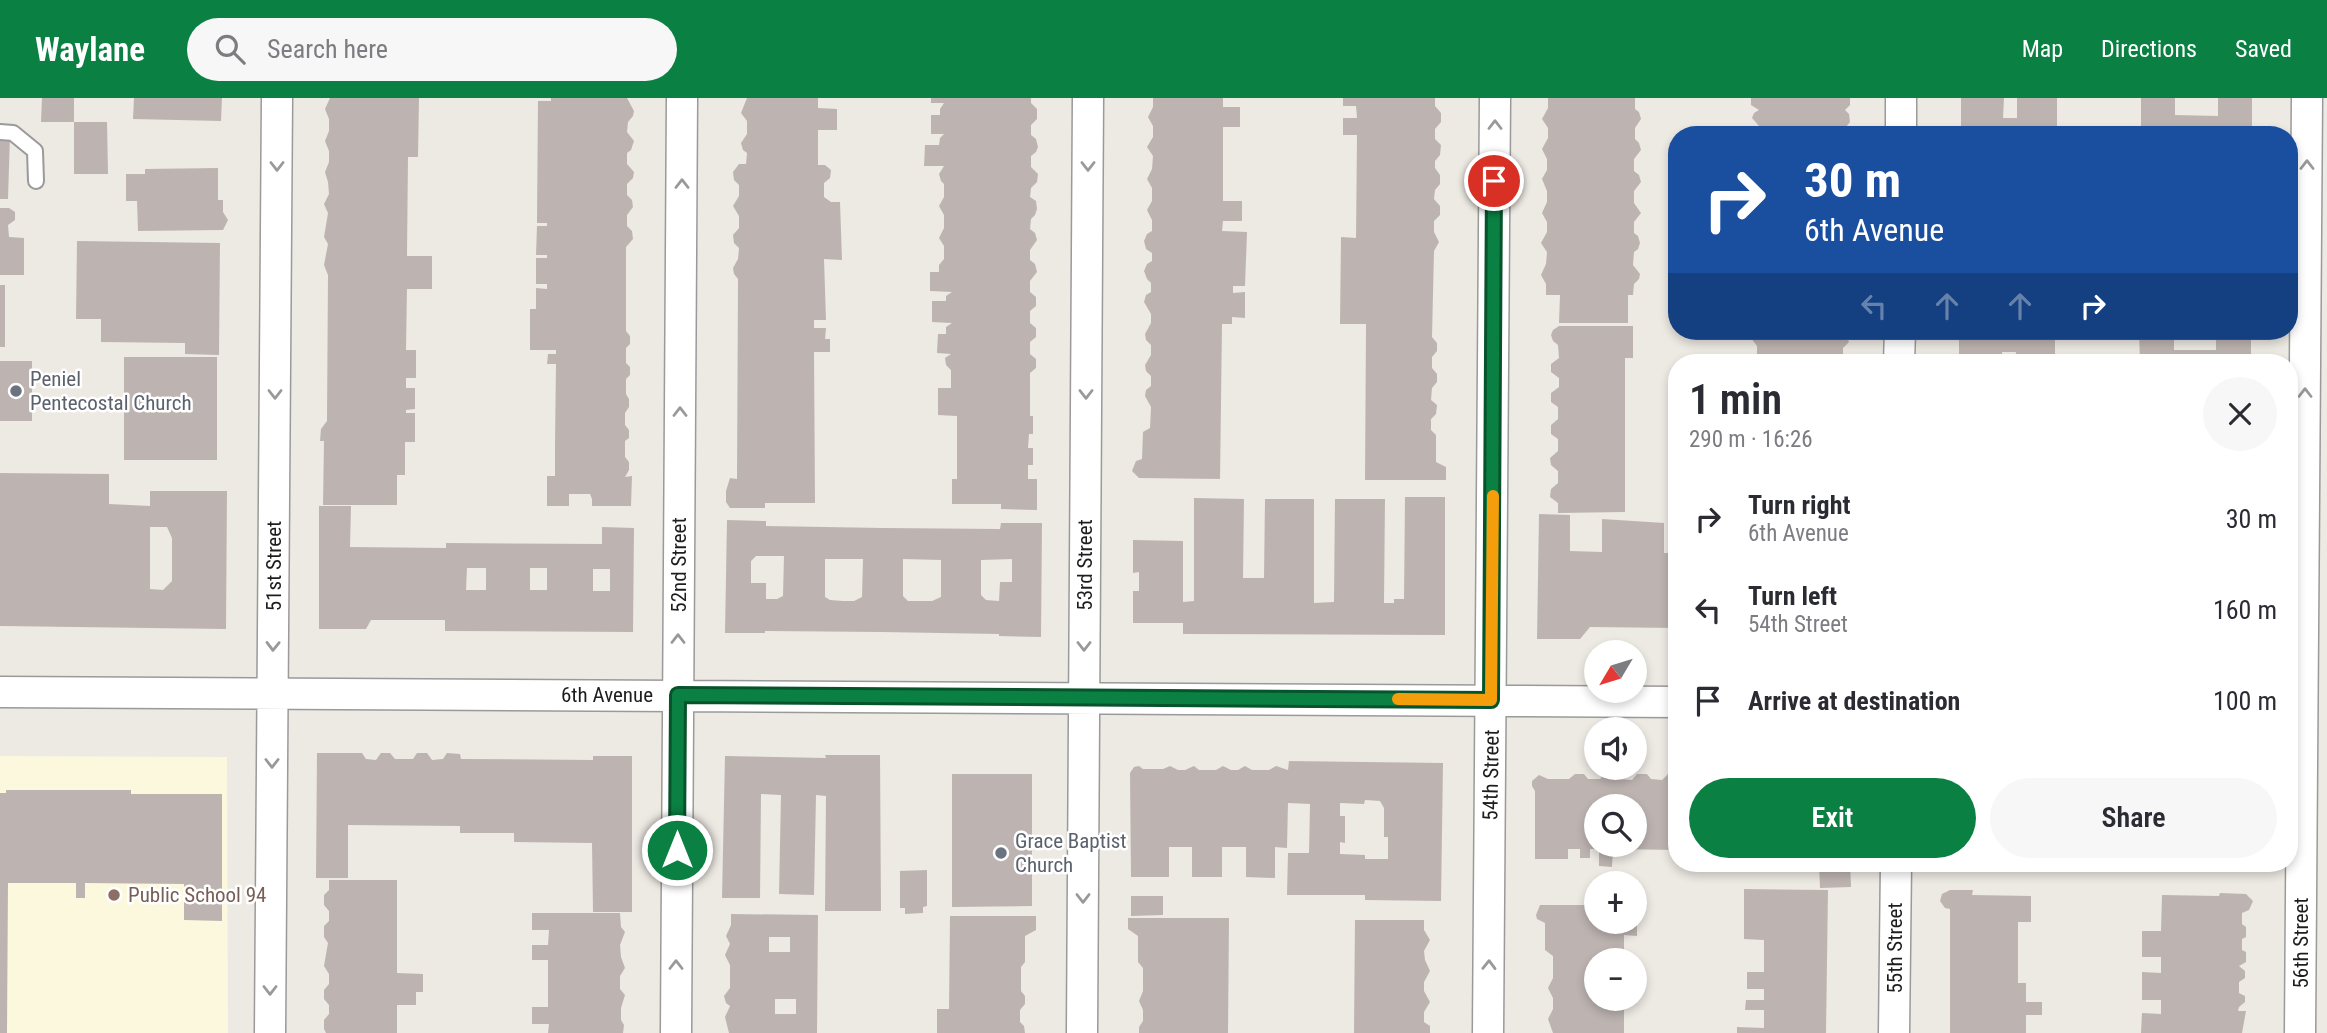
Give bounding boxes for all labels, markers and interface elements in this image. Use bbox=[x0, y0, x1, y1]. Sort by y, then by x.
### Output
search box bbox=[187, 18, 677, 81]
text: Waylane bbox=[35, 30, 145, 69]
icon: search bbox=[211, 30, 249, 68]
text: Search here bbox=[267, 34, 388, 64]
text: Map bbox=[2022, 35, 2063, 63]
text: Directions bbox=[2101, 35, 2197, 63]
text: Saved bbox=[2235, 35, 2292, 63]
one-way arrow bbox=[1487, 119, 1503, 130]
pin bbox=[1464, 151, 1524, 211]
text: 30 m bbox=[1804, 152, 1901, 209]
icon: right bbox=[1689, 154, 1780, 245]
one-way arrow bbox=[2299, 159, 2315, 170]
one-way arrow bbox=[269, 161, 285, 172]
one-way arrow bbox=[1080, 161, 1096, 172]
icon: arrive bbox=[1475, 162, 1513, 200]
one-way arrow bbox=[674, 179, 690, 189]
text: 6th Avenue bbox=[1804, 211, 1944, 249]
icon: left bbox=[1855, 287, 1893, 325]
icon: ahead bbox=[1928, 287, 1966, 325]
icon: ahead bbox=[2001, 287, 2039, 325]
icon: right bbox=[2074, 287, 2112, 325]
place label: Peniel Pentecostal Church bbox=[30, 367, 192, 415]
text: 1 min bbox=[1689, 375, 1782, 424]
button: close bbox=[2203, 377, 2277, 451]
marker: Peniel Pentecostal Church bbox=[8, 383, 24, 399]
one-way arrow bbox=[2297, 387, 2313, 397]
one-way arrow bbox=[267, 389, 283, 399]
one-way arrow bbox=[1078, 389, 1094, 399]
one-way arrow bbox=[672, 406, 688, 417]
text: 290 m · 16:26 bbox=[1689, 426, 1813, 453]
text: Turn right bbox=[1748, 490, 1850, 520]
icon: right bbox=[1689, 500, 1727, 538]
text: 30 m bbox=[2226, 504, 2277, 534]
street label: 52nd Street bbox=[667, 517, 691, 613]
street label: 53rd Street bbox=[1073, 519, 1097, 611]
text: 6th Avenue bbox=[1748, 520, 1849, 547]
street label: 51st Street bbox=[262, 521, 286, 611]
text: Turn left bbox=[1748, 581, 1837, 611]
icon: left bbox=[1689, 591, 1727, 629]
text: 160 m bbox=[2213, 595, 2277, 625]
text: 54th Street bbox=[1748, 611, 1848, 638]
one-way arrow bbox=[670, 634, 686, 644]
north arrow bbox=[1584, 640, 1647, 704]
map controls bbox=[1584, 640, 1647, 1011]
one-way arrow bbox=[265, 641, 281, 651]
one-way arrow bbox=[1076, 641, 1092, 651]
icon: arrive bbox=[1689, 682, 1727, 720]
street label: 6th Avenue bbox=[561, 683, 653, 707]
text: Arrive at destination bbox=[1748, 686, 1960, 716]
text: 100 m bbox=[2213, 686, 2277, 716]
button: sound bbox=[1584, 717, 1647, 780]
street label: 54th Street bbox=[1478, 729, 1504, 821]
one-way arrow bbox=[264, 757, 279, 768]
button: Exit bbox=[1689, 778, 1976, 858]
button: Share bbox=[1990, 778, 2277, 858]
button: search bbox=[1584, 794, 1647, 857]
position arrow bbox=[640, 813, 714, 887]
place label: Grace Baptist Church bbox=[1015, 829, 1127, 877]
marker: Grace Baptist Church bbox=[993, 845, 1009, 861]
button: + bbox=[1584, 871, 1647, 934]
place label: Public School 94 bbox=[128, 883, 267, 907]
marker: Public School 94 bbox=[106, 887, 122, 903]
one-way arrow bbox=[1075, 892, 1090, 903]
street label: 56th Street bbox=[2289, 897, 2313, 989]
street label: 55th Street bbox=[1883, 902, 1907, 994]
button: − bbox=[1584, 948, 1647, 1011]
one-way arrow bbox=[668, 959, 684, 970]
one-way arrow bbox=[1481, 959, 1497, 970]
one-way arrow bbox=[262, 985, 278, 996]

